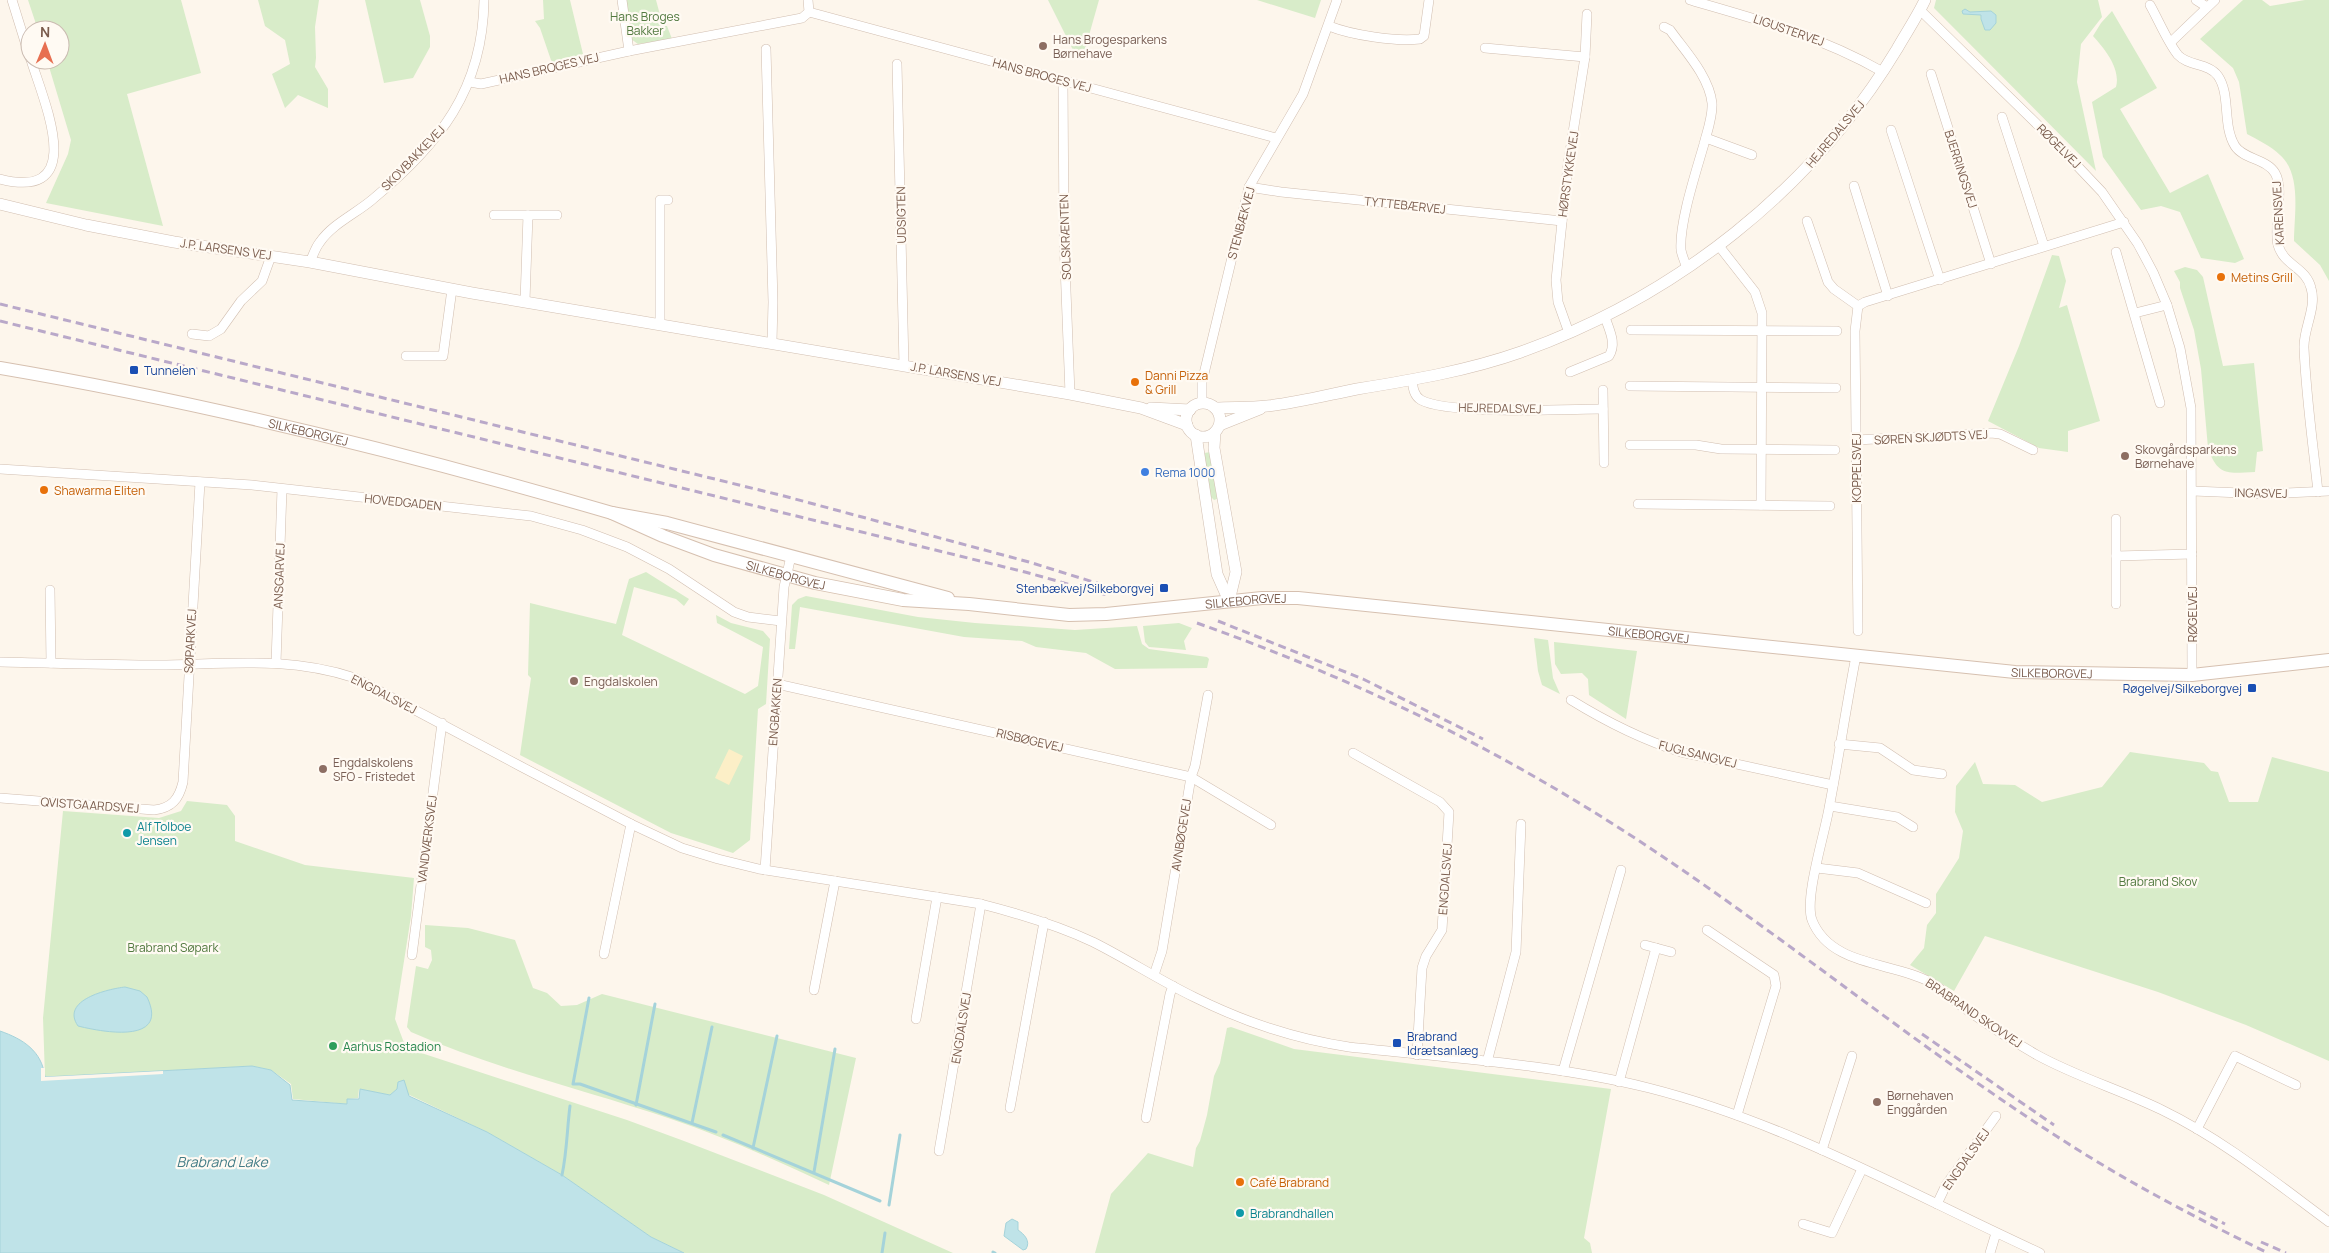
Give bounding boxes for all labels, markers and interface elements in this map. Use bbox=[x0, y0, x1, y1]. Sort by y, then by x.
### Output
park label: Hans Broges Bakker bbox=[610, 8, 680, 39]
street label: LIGUSTERVEJ bbox=[1751, 10, 1827, 50]
north arrow bbox=[20, 20, 70, 70]
text: N bbox=[40, 22, 50, 41]
place label: Hans Brogesparkens Børnehave bbox=[1053, 31, 1167, 62]
marker: Hans Brogesparkens Børnehave bbox=[1037, 40, 1049, 52]
street label: HANS BROGES VEJ bbox=[497, 48, 601, 88]
street label: HANS BROGES VEJ bbox=[991, 54, 1093, 96]
street label: HEJREDALSVEJ bbox=[1802, 97, 1868, 171]
street label: RØGELVEJ bbox=[2033, 120, 2085, 172]
street label: SKOVBAKKEVEJ bbox=[377, 121, 449, 195]
street label: BJERRINGSVEJ bbox=[1940, 128, 1982, 210]
street label: HØRSTYKKEVEJ bbox=[1554, 130, 1582, 218]
street label: KARENSVEJ bbox=[2268, 181, 2288, 245]
street label: STENBÆKVEJ bbox=[1223, 185, 1259, 261]
street label: UDSIGTEN bbox=[892, 186, 910, 244]
street label: TYTTEBÆRVEJ bbox=[1363, 192, 1447, 218]
street label: SOLSKRÆNTEN bbox=[1055, 194, 1075, 280]
street label: J.P. LARSENS VEJ bbox=[179, 234, 273, 264]
place label: Metins Grill bbox=[2231, 269, 2293, 286]
marker: Metins Grill bbox=[2215, 271, 2227, 283]
street label: J.P. LARSENS VEJ bbox=[909, 358, 1003, 390]
place label: Tunnelen bbox=[144, 362, 196, 379]
marker: Tunnelen bbox=[128, 364, 140, 376]
place label: Danni Pizza & Grill bbox=[1145, 367, 1208, 398]
marker: Danni Pizza & Grill bbox=[1129, 376, 1141, 388]
street label: HEJREDALSVEJ bbox=[1458, 399, 1542, 417]
street label: SILKEBORGVEJ bbox=[267, 414, 350, 450]
street label: SØREN SKJØDTS VEJ bbox=[1873, 426, 1989, 448]
street label: KOPPELSVEJ bbox=[1848, 433, 1865, 503]
place label: Skovgårdsparkens Børnehave bbox=[2135, 441, 2237, 472]
marker: Skovgårdsparkens Børnehave bbox=[2119, 450, 2131, 462]
place label: Rema 1000 bbox=[1155, 464, 1215, 481]
marker: Rema 1000 bbox=[1139, 466, 1151, 478]
place label: Shawarma Eliten bbox=[54, 482, 145, 499]
marker: Shawarma Eliten bbox=[38, 484, 50, 496]
street label: INGASVEJ bbox=[2234, 484, 2288, 502]
street label: HOVEDGADEN bbox=[364, 489, 442, 515]
street label: ANSGARVEJ bbox=[269, 543, 289, 609]
street label: SILKEBORGVEJ bbox=[744, 556, 827, 593]
place label: Stenbækvej/Silkeborgvej bbox=[1016, 580, 1154, 597]
marker: Stenbækvej/Silkeborgvej bbox=[1158, 582, 1170, 594]
street label: RØGELVEJ bbox=[2184, 586, 2201, 642]
street label: SILKEBORGVEJ bbox=[1204, 590, 1286, 612]
street label: SØPARKVEJ bbox=[180, 608, 200, 674]
street label: SILKEBORGVEJ bbox=[1607, 622, 1690, 647]
street label: SILKEBORGVEJ bbox=[2010, 663, 2093, 682]
street label: ENGDALSVEJ bbox=[348, 670, 420, 718]
place label: Engdalskolen bbox=[584, 673, 658, 690]
marker: Engdalskolen bbox=[568, 675, 580, 687]
street label: ENGBAKKEN bbox=[764, 678, 786, 746]
place label: Røgelvej/Silkeborgvej bbox=[2123, 680, 2242, 697]
marker: Røgelvej/Silkeborgvej bbox=[2246, 682, 2258, 694]
street label: RISBØGEVEJ bbox=[995, 724, 1065, 756]
street label: FUGLSANGVEJ bbox=[1657, 736, 1739, 772]
place label: Engdalskolens SFO - Fristedet bbox=[333, 754, 415, 785]
marker: Engdalskolens SFO - Fristedet bbox=[317, 763, 329, 775]
street label: QVISTGAARDSVEJ bbox=[40, 793, 140, 817]
street label: VANDVÆRKSVEJ bbox=[413, 794, 441, 884]
street label: AVNBØGEVEJ bbox=[1167, 798, 1195, 872]
place label: Alf Tolboe Jensen bbox=[137, 818, 191, 849]
marker: Alf Tolboe Jensen bbox=[121, 827, 133, 839]
street label: ENGDALSVEJ bbox=[1434, 843, 1456, 915]
park label: Brabrand Skov bbox=[2119, 873, 2197, 890]
park label: Brabrand Søpark bbox=[127, 939, 220, 956]
street label: BRABRAND SKOVVEJ bbox=[1922, 974, 2026, 1052]
street label: ENGDALSVEJ bbox=[947, 991, 975, 1065]
place label: Brabrand Idrætsanlæg bbox=[1407, 1028, 1478, 1059]
marker: Brabrand Idrætsanlæg bbox=[1391, 1037, 1403, 1049]
place label: Aarhus Rostadion bbox=[343, 1038, 441, 1055]
marker: Aarhus Rostadion bbox=[327, 1040, 339, 1052]
place label: Børnehaven Enggården bbox=[1887, 1087, 1953, 1118]
marker: Børnehaven Enggården bbox=[1871, 1096, 1883, 1108]
street label: ENGDALSVEJ bbox=[1938, 1125, 1994, 1193]
water label: Brabrand Lake bbox=[176, 1152, 268, 1171]
place label: Café Brabrand bbox=[1250, 1174, 1329, 1191]
marker: Café Brabrand bbox=[1234, 1176, 1246, 1188]
place label: Brabrandhallen bbox=[1250, 1205, 1334, 1222]
marker: Brabrandhallen bbox=[1234, 1207, 1246, 1219]

